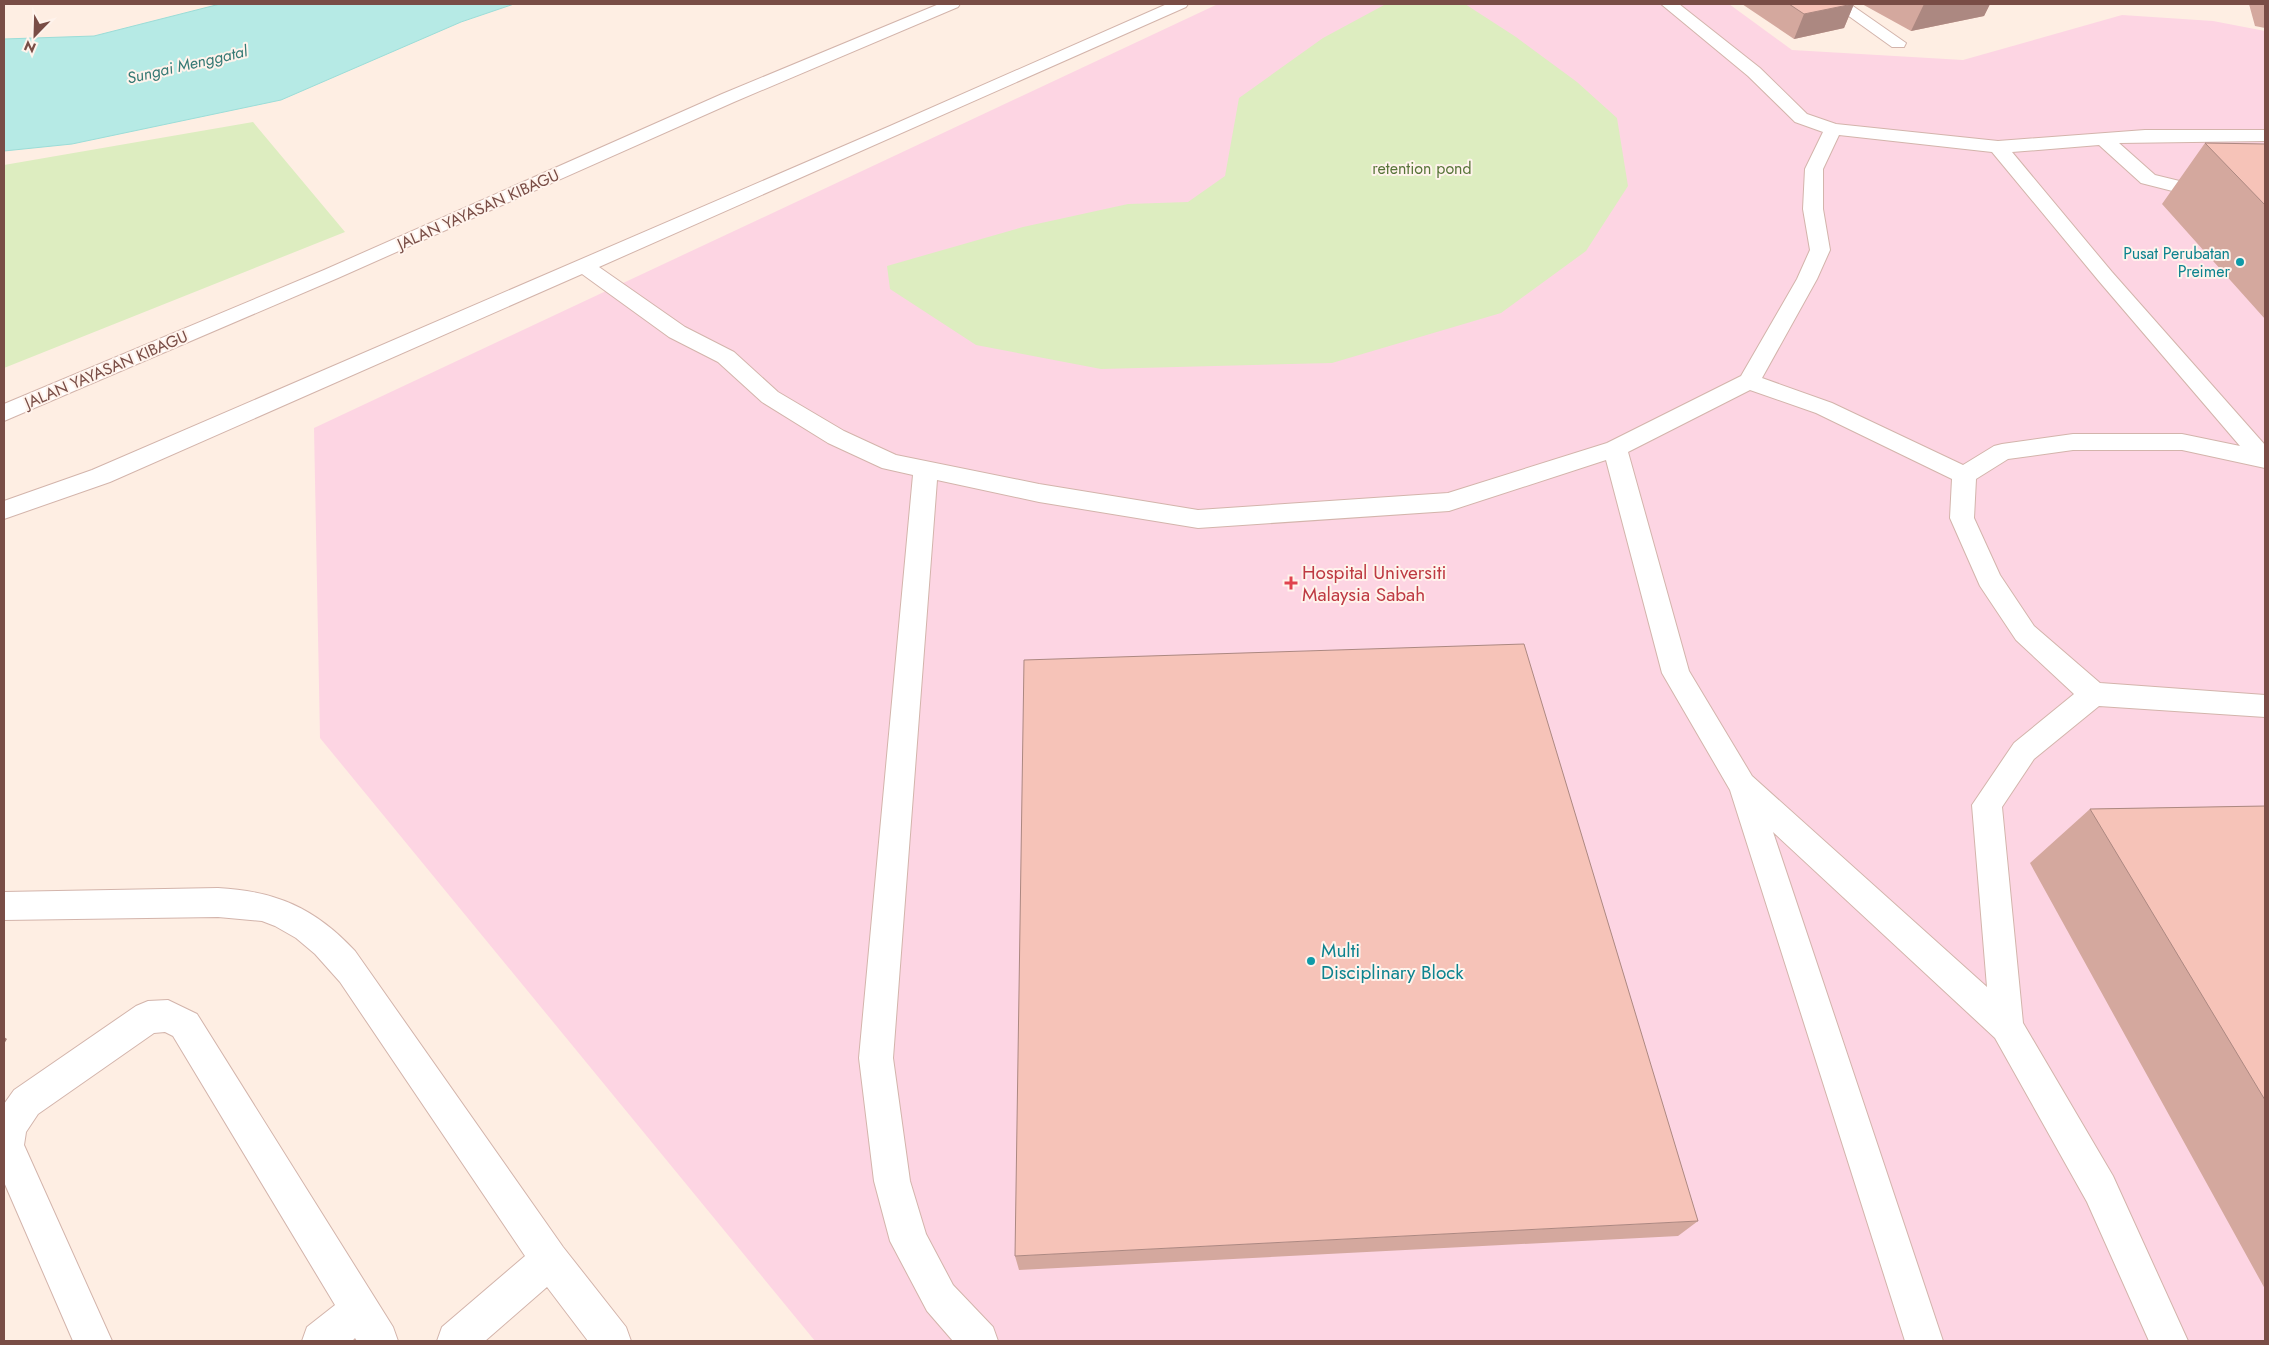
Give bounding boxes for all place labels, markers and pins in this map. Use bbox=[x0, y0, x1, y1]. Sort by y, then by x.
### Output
place label: Pusat Perubatan Preimer bbox=[2123, 242, 2231, 283]
marker: Pusat Perubatan Preimer bbox=[2234, 256, 2246, 268]
place label: Hospital Universiti Malaysia Sabah bbox=[1302, 559, 1446, 608]
marker: Hospital Universiti Malaysia Sabah bbox=[1284, 576, 1298, 590]
place label: Multi Disciplinary Block bbox=[1321, 937, 1464, 986]
marker: Multi Disciplinary Block bbox=[1305, 955, 1317, 967]

